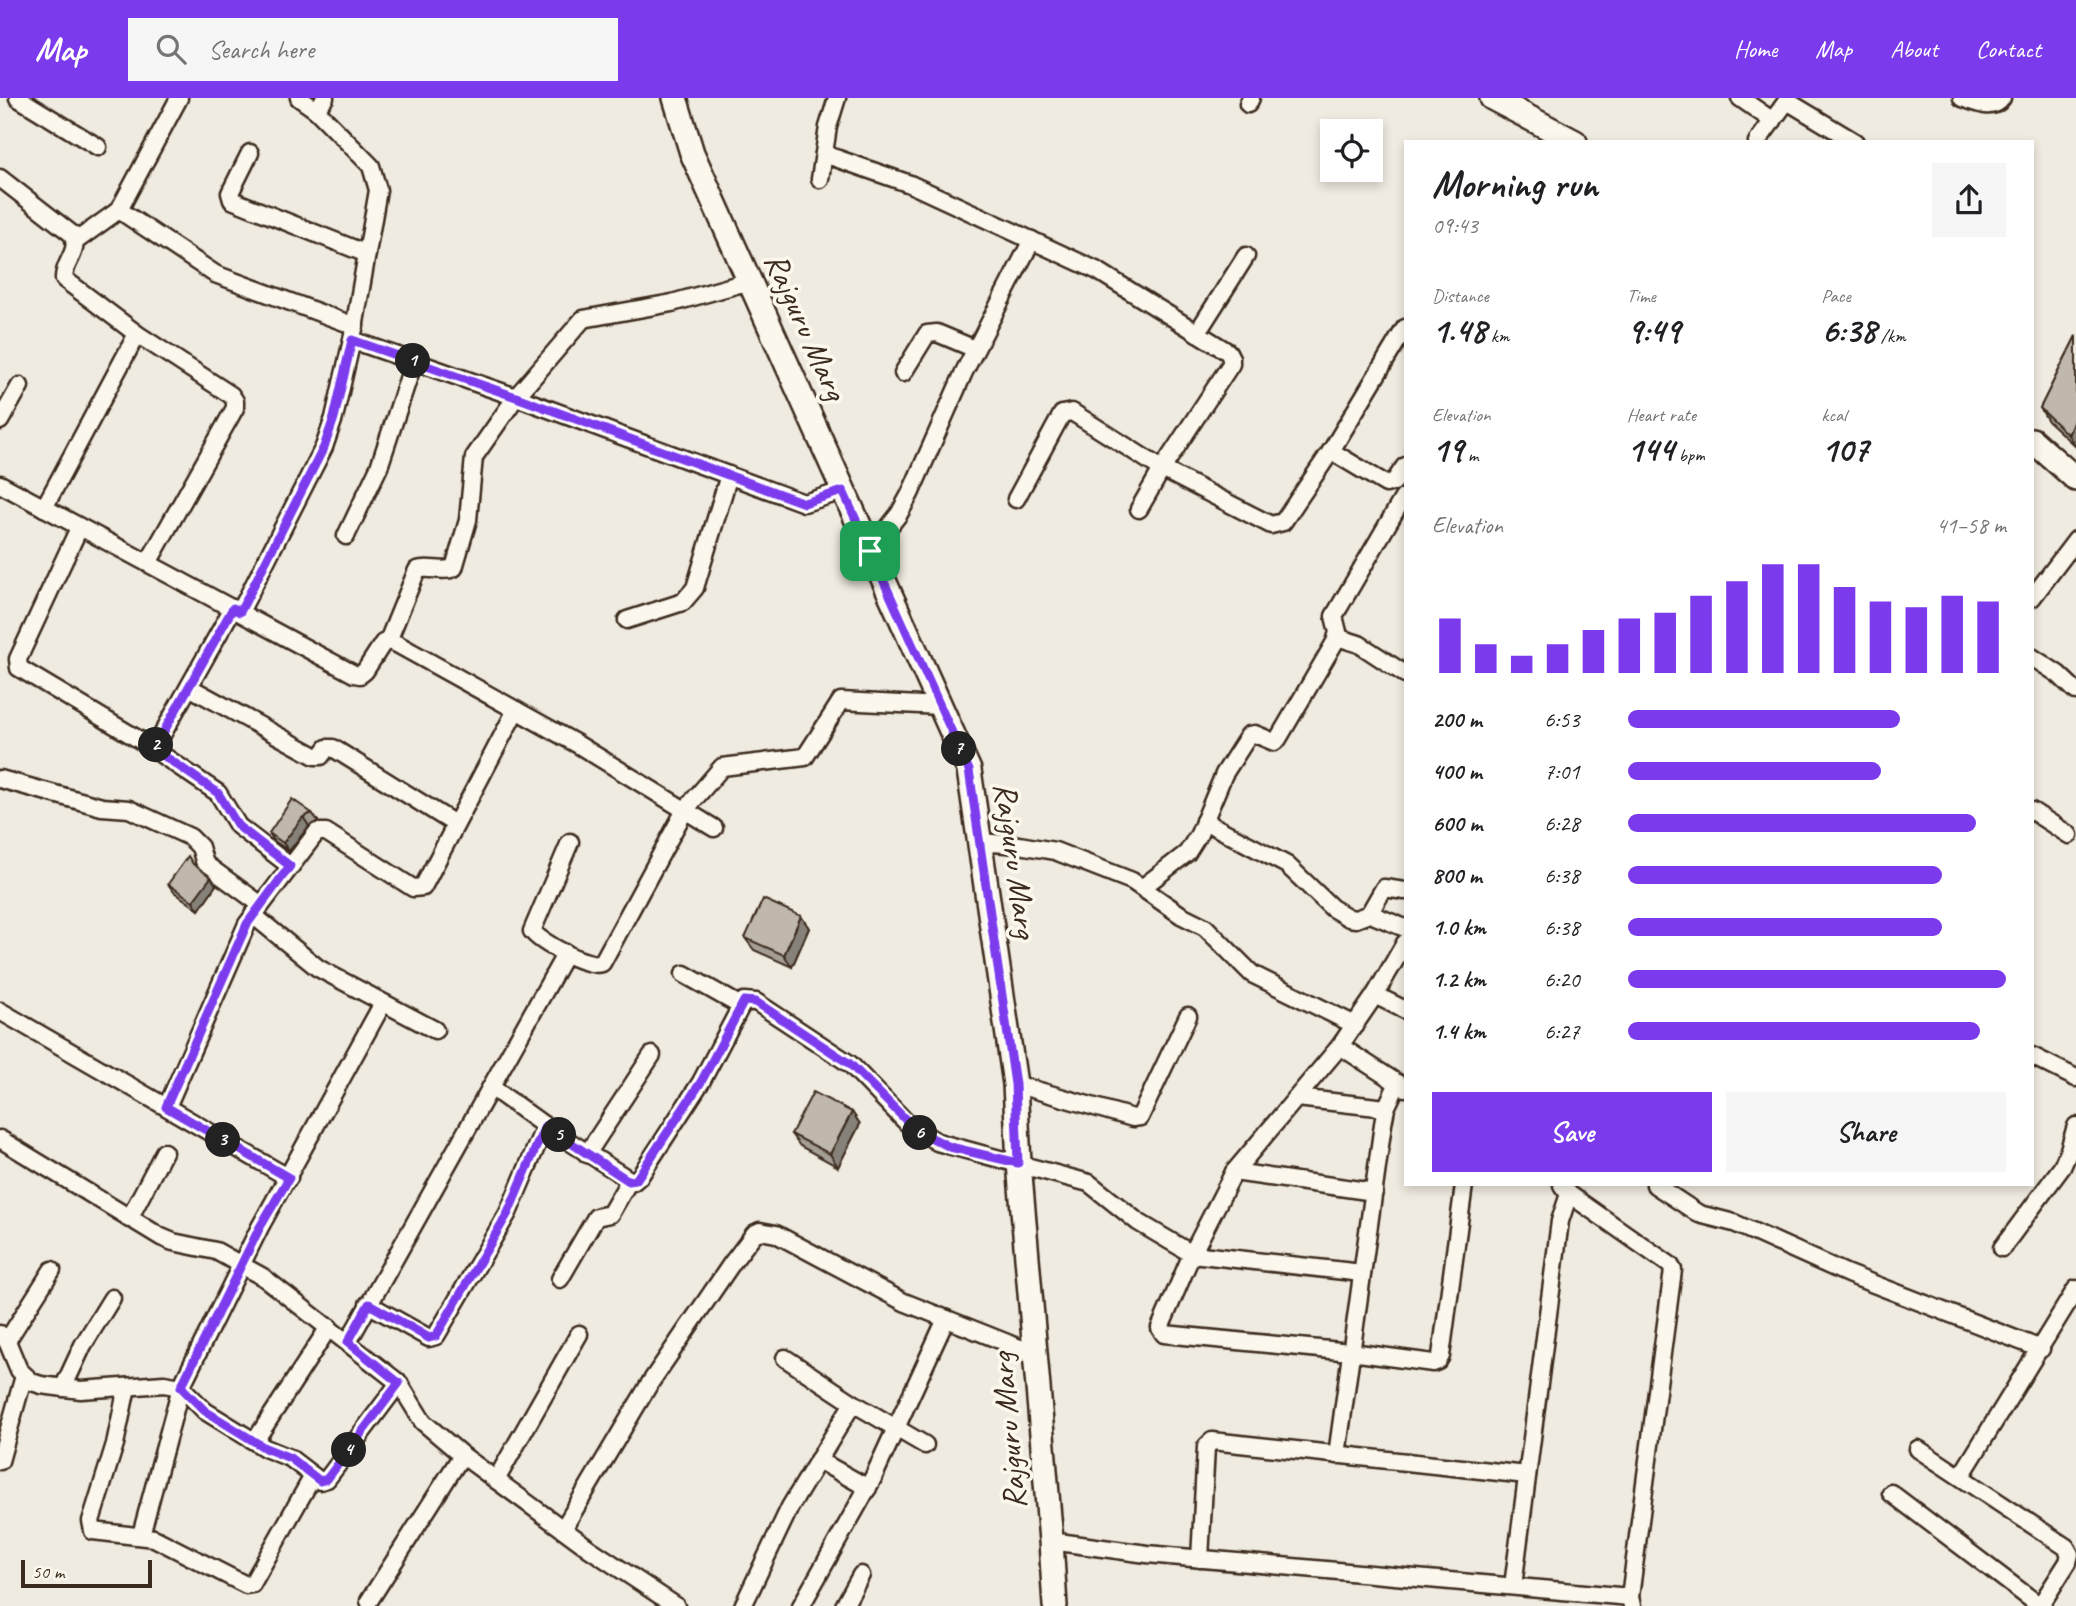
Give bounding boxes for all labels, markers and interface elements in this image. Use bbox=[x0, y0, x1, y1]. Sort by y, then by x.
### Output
search box bbox=[128, 18, 618, 81]
text: Map bbox=[35, 28, 86, 70]
icon: search bbox=[152, 30, 190, 68]
text: Search here bbox=[208, 33, 314, 66]
text: Home bbox=[1734, 34, 1777, 64]
text: Map bbox=[1815, 34, 1852, 64]
text: About bbox=[1890, 34, 1938, 64]
text: Contact bbox=[1976, 34, 2041, 64]
map controls bbox=[1320, 119, 1383, 182]
button: locate bbox=[1320, 119, 1383, 182]
text: Morning run bbox=[1432, 161, 1598, 208]
button: share bbox=[1932, 163, 2006, 237]
text: 09:43 bbox=[1432, 211, 1478, 240]
street label: Rajguru Marg bbox=[755, 246, 858, 408]
text: Distance bbox=[1432, 284, 1489, 308]
text: Time bbox=[1627, 284, 1656, 308]
text: Pace bbox=[1821, 284, 1851, 308]
text: 1.48 bbox=[1432, 308, 1486, 353]
text: 9:49 bbox=[1627, 308, 1680, 353]
text: 6:38 bbox=[1821, 308, 1876, 353]
text: km bbox=[1486, 324, 1509, 348]
text: /km bbox=[1876, 324, 1906, 348]
pin: 1 bbox=[396, 344, 430, 378]
text: 1 bbox=[408, 348, 417, 372]
text: Elevation bbox=[1432, 403, 1490, 427]
text: Heart rate bbox=[1627, 403, 1696, 427]
text: kcal bbox=[1821, 403, 1846, 427]
text: 19 bbox=[1432, 427, 1463, 472]
text: 144 bbox=[1627, 427, 1674, 472]
text: 107 bbox=[1821, 427, 1868, 472]
text: m bbox=[1463, 443, 1478, 467]
text: bpm bbox=[1674, 443, 1705, 467]
text: Elevation bbox=[1432, 511, 1503, 540]
text: 41–58 m bbox=[1936, 511, 2006, 540]
pin bbox=[840, 521, 900, 581]
icon: arrive bbox=[851, 532, 889, 570]
text: 200 m bbox=[1432, 705, 1482, 734]
text: 6:53 bbox=[1544, 705, 1580, 734]
pin: 2 bbox=[138, 728, 174, 762]
text: 2 bbox=[151, 732, 160, 756]
pin: 7 bbox=[942, 732, 976, 766]
text: 7 bbox=[954, 736, 963, 760]
text: 400 m bbox=[1432, 757, 1482, 786]
text: 7:01 bbox=[1544, 757, 1580, 786]
street label: Rajguru Marg bbox=[984, 780, 1048, 943]
text: 600 m bbox=[1432, 809, 1482, 838]
text: 6:28 bbox=[1544, 809, 1580, 838]
text: 800 m bbox=[1432, 861, 1482, 890]
text: 6:38 bbox=[1544, 861, 1580, 890]
text: 1.0 km bbox=[1432, 913, 1486, 942]
text: 6:38 bbox=[1544, 913, 1580, 942]
text: 1.2 km bbox=[1432, 965, 1486, 994]
text: 6:20 bbox=[1544, 965, 1580, 994]
text: 1.4 km bbox=[1432, 1017, 1486, 1046]
text: 6:27 bbox=[1544, 1017, 1580, 1046]
button: Save bbox=[1432, 1092, 1712, 1172]
button: Share bbox=[1726, 1092, 2006, 1172]
pin: 6 bbox=[902, 1116, 937, 1150]
pin: 5 bbox=[542, 1118, 576, 1152]
text: 6 bbox=[915, 1120, 924, 1144]
pin: 3 bbox=[206, 1122, 241, 1158]
text: 5 bbox=[554, 1122, 563, 1146]
text: 3 bbox=[218, 1127, 227, 1151]
street label: Rajguru Marg bbox=[980, 1349, 1036, 1511]
pin: 4 bbox=[332, 1432, 366, 1468]
text: 4 bbox=[344, 1437, 353, 1461]
scale bar bbox=[21, 1557, 152, 1589]
text: 50 m bbox=[32, 1560, 64, 1584]

